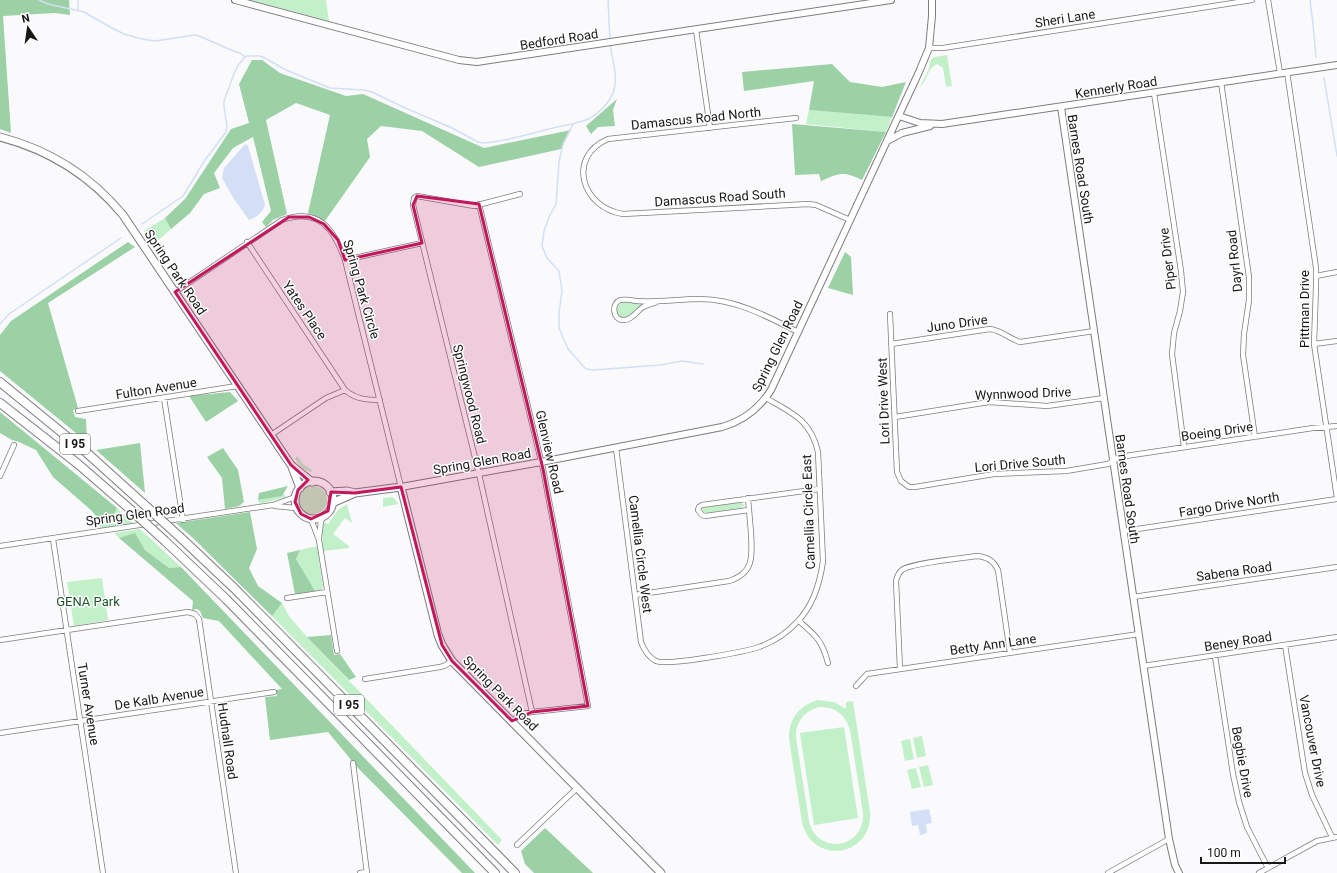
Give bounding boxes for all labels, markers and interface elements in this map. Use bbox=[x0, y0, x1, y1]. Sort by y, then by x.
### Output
street label: Sheri Lane bbox=[1034, 6, 1096, 31]
north arrow bbox=[8, 8, 48, 48]
text: N bbox=[21, 11, 31, 26]
street label: Bedford Road bbox=[519, 26, 599, 53]
street label: Kennerly Road bbox=[1074, 74, 1158, 101]
street label: Damascus Road North bbox=[630, 104, 762, 133]
street label: Barnes Road South bbox=[1064, 113, 1097, 225]
street label: Damascus Road South bbox=[654, 185, 786, 210]
street label: Spring Park Road bbox=[142, 227, 210, 318]
street label: Piper Drive bbox=[1156, 227, 1179, 291]
street label: Dayrl Road bbox=[1224, 229, 1245, 293]
street label: Spring Park Circle bbox=[340, 238, 383, 341]
street label: Pittman Drive bbox=[1297, 270, 1312, 348]
street label: Yates Place bbox=[279, 278, 330, 343]
street label: Spring Glen Road bbox=[749, 298, 806, 394]
street label: Juno Drive bbox=[926, 312, 989, 335]
street label: Springwood Road bbox=[450, 343, 489, 445]
street label: Lori Drive West bbox=[874, 357, 893, 445]
street label: Fulton Avenue bbox=[114, 375, 198, 402]
street label: Wynnwood Drive bbox=[975, 384, 1072, 403]
street label: Glenview Road bbox=[533, 409, 566, 495]
street label: Boeing Drive bbox=[1180, 419, 1254, 444]
street label: Barnes Road South bbox=[1112, 433, 1143, 545]
road number: I 95 bbox=[60, 434, 90, 454]
street label: Spring Glen Road bbox=[432, 445, 532, 478]
street label: Lori Drive South bbox=[974, 452, 1066, 475]
street label: Camellia Circle East bbox=[799, 454, 818, 570]
street label: Fargo Drive North bbox=[1178, 489, 1280, 520]
street label: Camellia Circle West bbox=[626, 494, 655, 614]
street label: Spring Glen Road bbox=[85, 500, 185, 529]
street label: Sabena Road bbox=[1195, 559, 1273, 584]
park label: GENA Park bbox=[56, 594, 120, 609]
street label: Beney Road bbox=[1203, 629, 1273, 654]
street label: Betty Ann Lane bbox=[949, 631, 1037, 658]
street label: Spring Park Road bbox=[460, 653, 541, 734]
street label: Turner Avenue bbox=[75, 662, 102, 746]
street label: De Kalb Avenue bbox=[113, 684, 205, 713]
street label: Vancouver Drive bbox=[1296, 694, 1329, 789]
road number: I 95 bbox=[334, 695, 364, 715]
street label: Hudnall Road bbox=[215, 702, 240, 780]
street label: Begbie Drive bbox=[1229, 725, 1256, 799]
scale bar bbox=[1201, 839, 1285, 865]
text: 100 m bbox=[1207, 846, 1241, 860]

